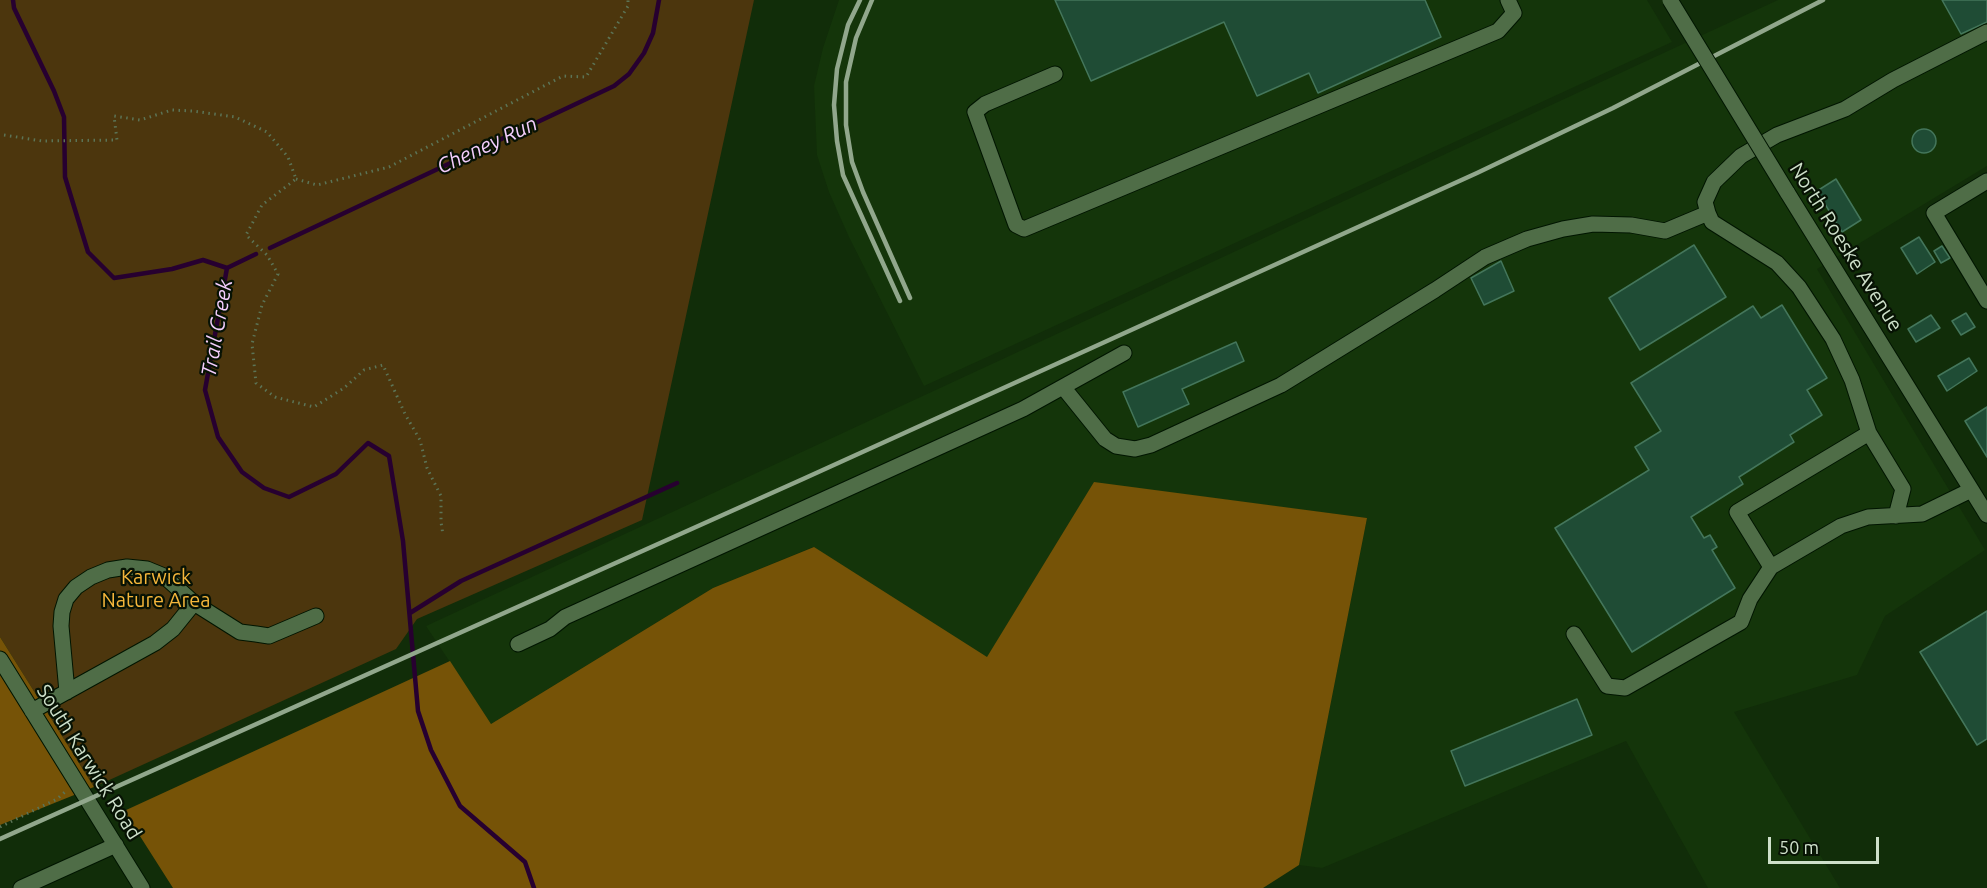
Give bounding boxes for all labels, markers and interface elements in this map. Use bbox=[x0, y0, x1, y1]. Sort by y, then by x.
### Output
water label: Cheney Run bbox=[433, 111, 541, 179]
street label: North Roeske Avenue bbox=[1784, 158, 1908, 336]
water label: Trail Creek bbox=[196, 277, 238, 379]
park label: Karwick Nature Area bbox=[102, 565, 210, 612]
street label: South Karwick Road bbox=[32, 680, 146, 844]
scale bar bbox=[1771, 825, 1882, 863]
text: 50 m bbox=[1779, 837, 1819, 857]

